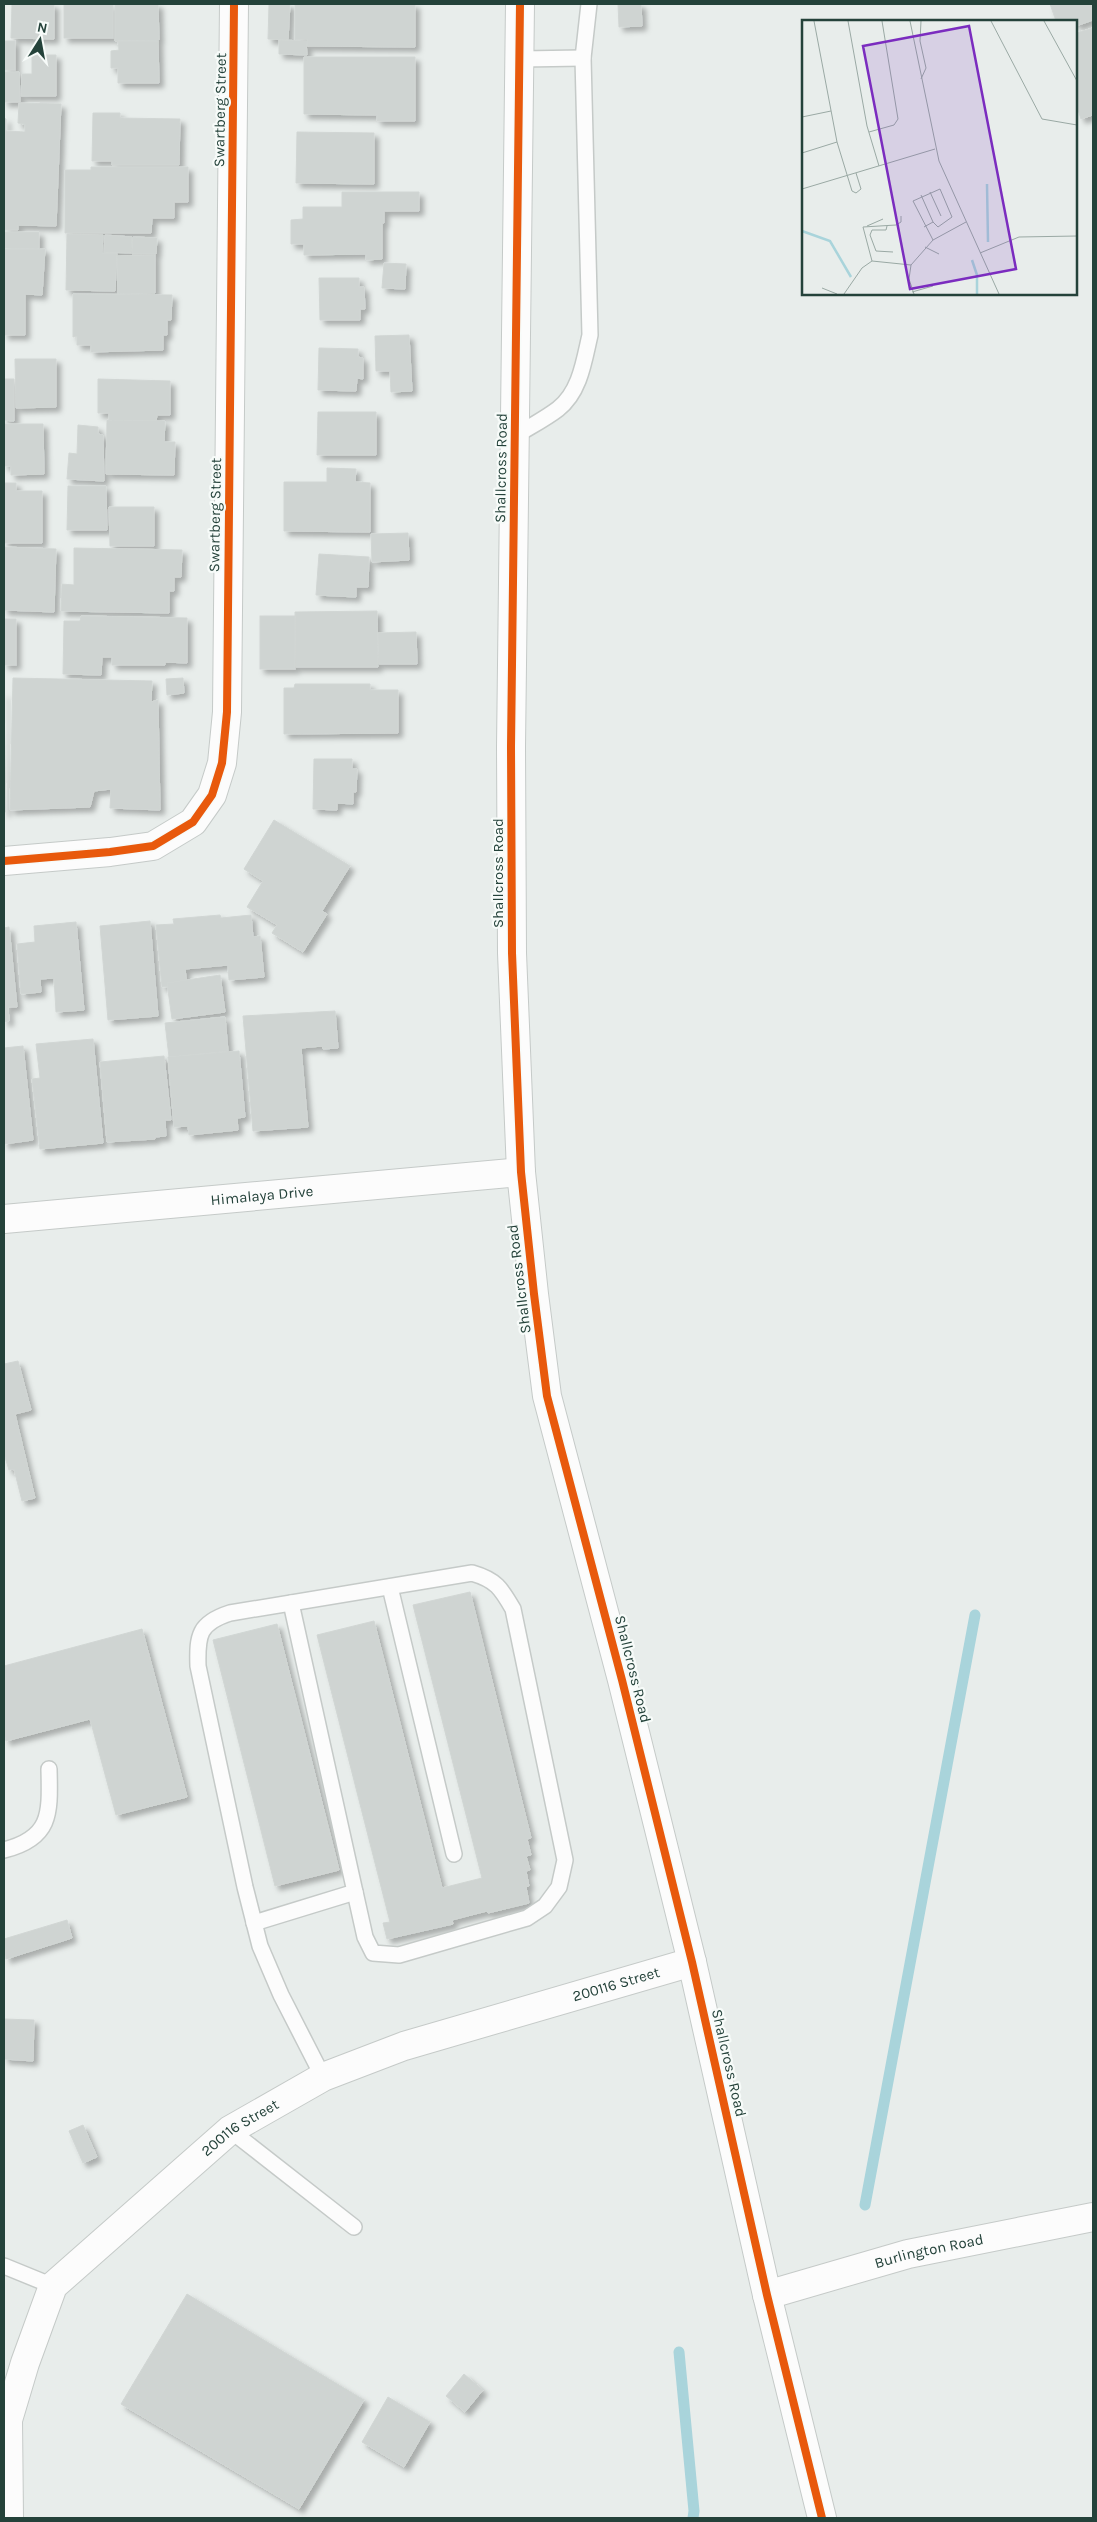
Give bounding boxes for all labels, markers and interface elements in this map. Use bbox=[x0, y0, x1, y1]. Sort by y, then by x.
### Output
north arrow bbox=[15, 15, 65, 65]
text: N bbox=[36, 18, 49, 37]
inset map bbox=[802, 20, 1077, 295]
street label: Swartberg Street bbox=[210, 52, 230, 167]
street label: Shallcross Road bbox=[491, 413, 511, 523]
street label: Swartberg Street bbox=[205, 457, 225, 572]
street label: Shallcross Road bbox=[489, 818, 507, 928]
street label: Himalaya Drive bbox=[210, 1182, 314, 1209]
street label: Shallcross Road bbox=[503, 1223, 535, 1335]
street label: Shallcross Road bbox=[611, 1613, 655, 1725]
street label: 200116 Street bbox=[570, 1963, 662, 2005]
street label: Shallcross Road bbox=[708, 2007, 750, 2119]
street label: 200116 Street bbox=[198, 2095, 282, 2160]
street label: Burlington Road bbox=[872, 2230, 985, 2272]

